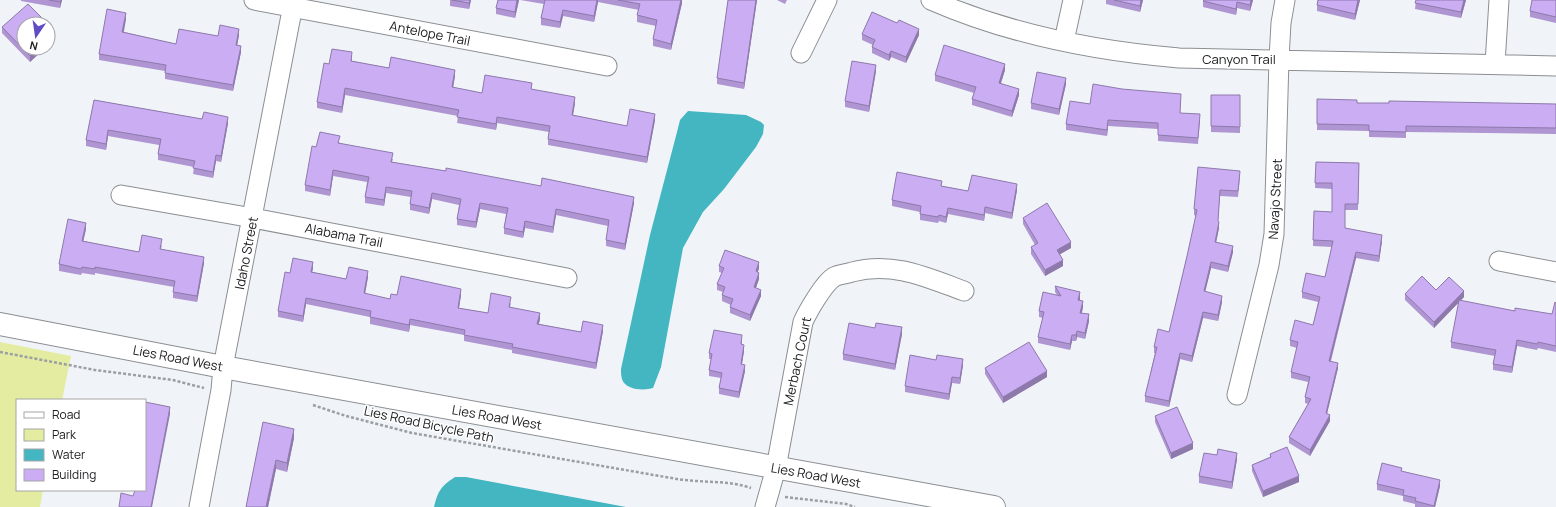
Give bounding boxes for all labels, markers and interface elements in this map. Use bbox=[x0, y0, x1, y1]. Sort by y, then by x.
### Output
north arrow bbox=[16, 16, 56, 56]
street label: Antelope Trail bbox=[388, 16, 472, 50]
text: N bbox=[28, 38, 39, 54]
street label: Canyon Trail bbox=[1202, 50, 1276, 68]
street label: Navajo Street bbox=[1264, 158, 1286, 240]
street label: Idaho Street bbox=[230, 215, 262, 291]
street label: Alabama Trail bbox=[303, 219, 385, 251]
street label: Merbach Court bbox=[779, 315, 815, 407]
street label: Lies Road West bbox=[132, 340, 224, 376]
legend bbox=[16, 399, 146, 491]
street label: Lies Road West bbox=[451, 400, 543, 434]
street label: Lies Road Bicycle Path bbox=[362, 401, 496, 447]
text: Road bbox=[52, 406, 80, 423]
text: Park bbox=[52, 426, 77, 443]
text: Water bbox=[52, 446, 86, 463]
street label: Lies Road West bbox=[770, 458, 862, 492]
text: Building bbox=[52, 466, 96, 483]

